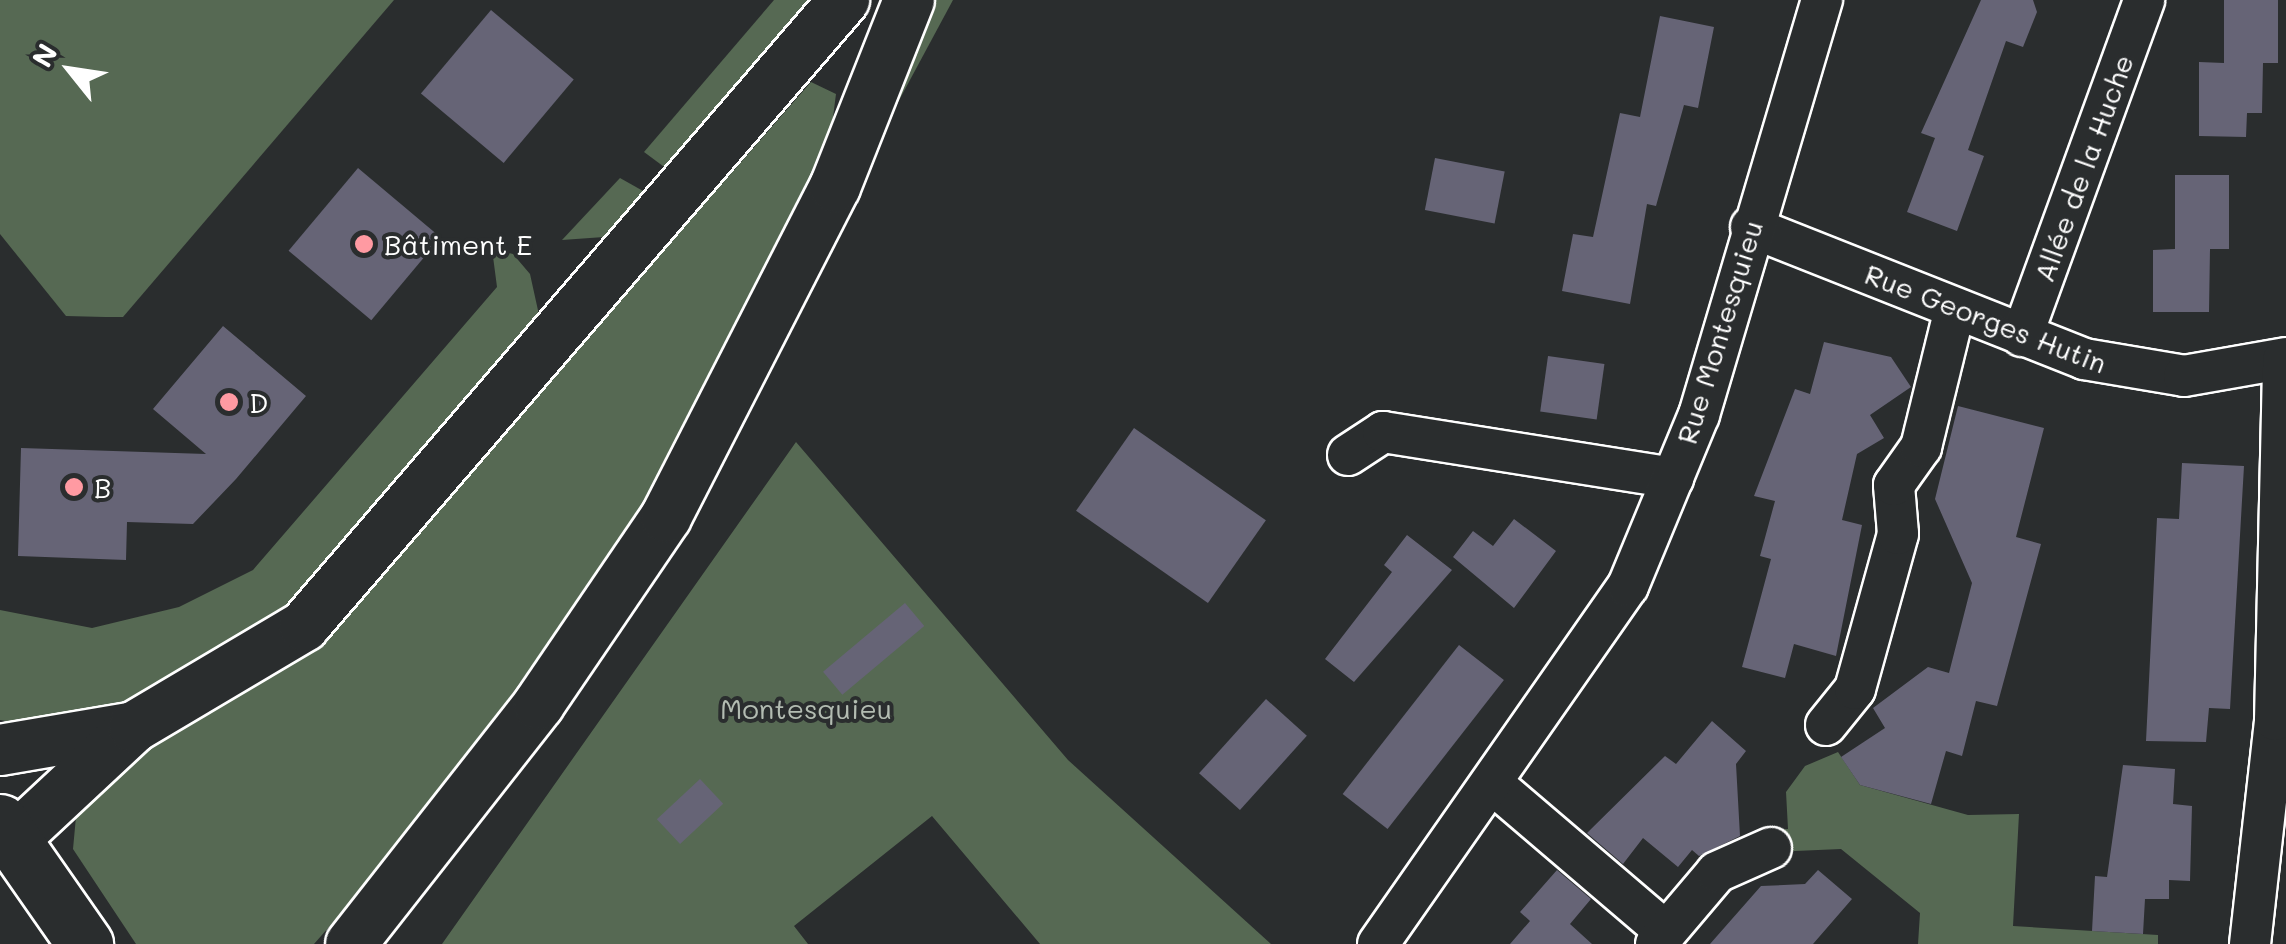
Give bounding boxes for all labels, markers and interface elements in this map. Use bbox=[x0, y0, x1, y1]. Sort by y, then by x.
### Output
north arrow bbox=[20, 20, 120, 120]
text: N bbox=[23, 37, 65, 73]
street label: Allée de la Huche bbox=[2026, 50, 2140, 286]
street label: Rue Montesquieu bbox=[1669, 216, 1769, 448]
place label: Bâtiment E bbox=[384, 227, 532, 261]
marker: Bâtiment E bbox=[353, 233, 375, 255]
street label: Rue Georges Hutin bbox=[1860, 256, 2112, 380]
place label: D bbox=[249, 385, 268, 419]
marker: D bbox=[218, 391, 240, 413]
place label: B bbox=[94, 470, 111, 504]
marker: B bbox=[63, 476, 85, 498]
park label: Montesquieu bbox=[720, 691, 892, 725]

